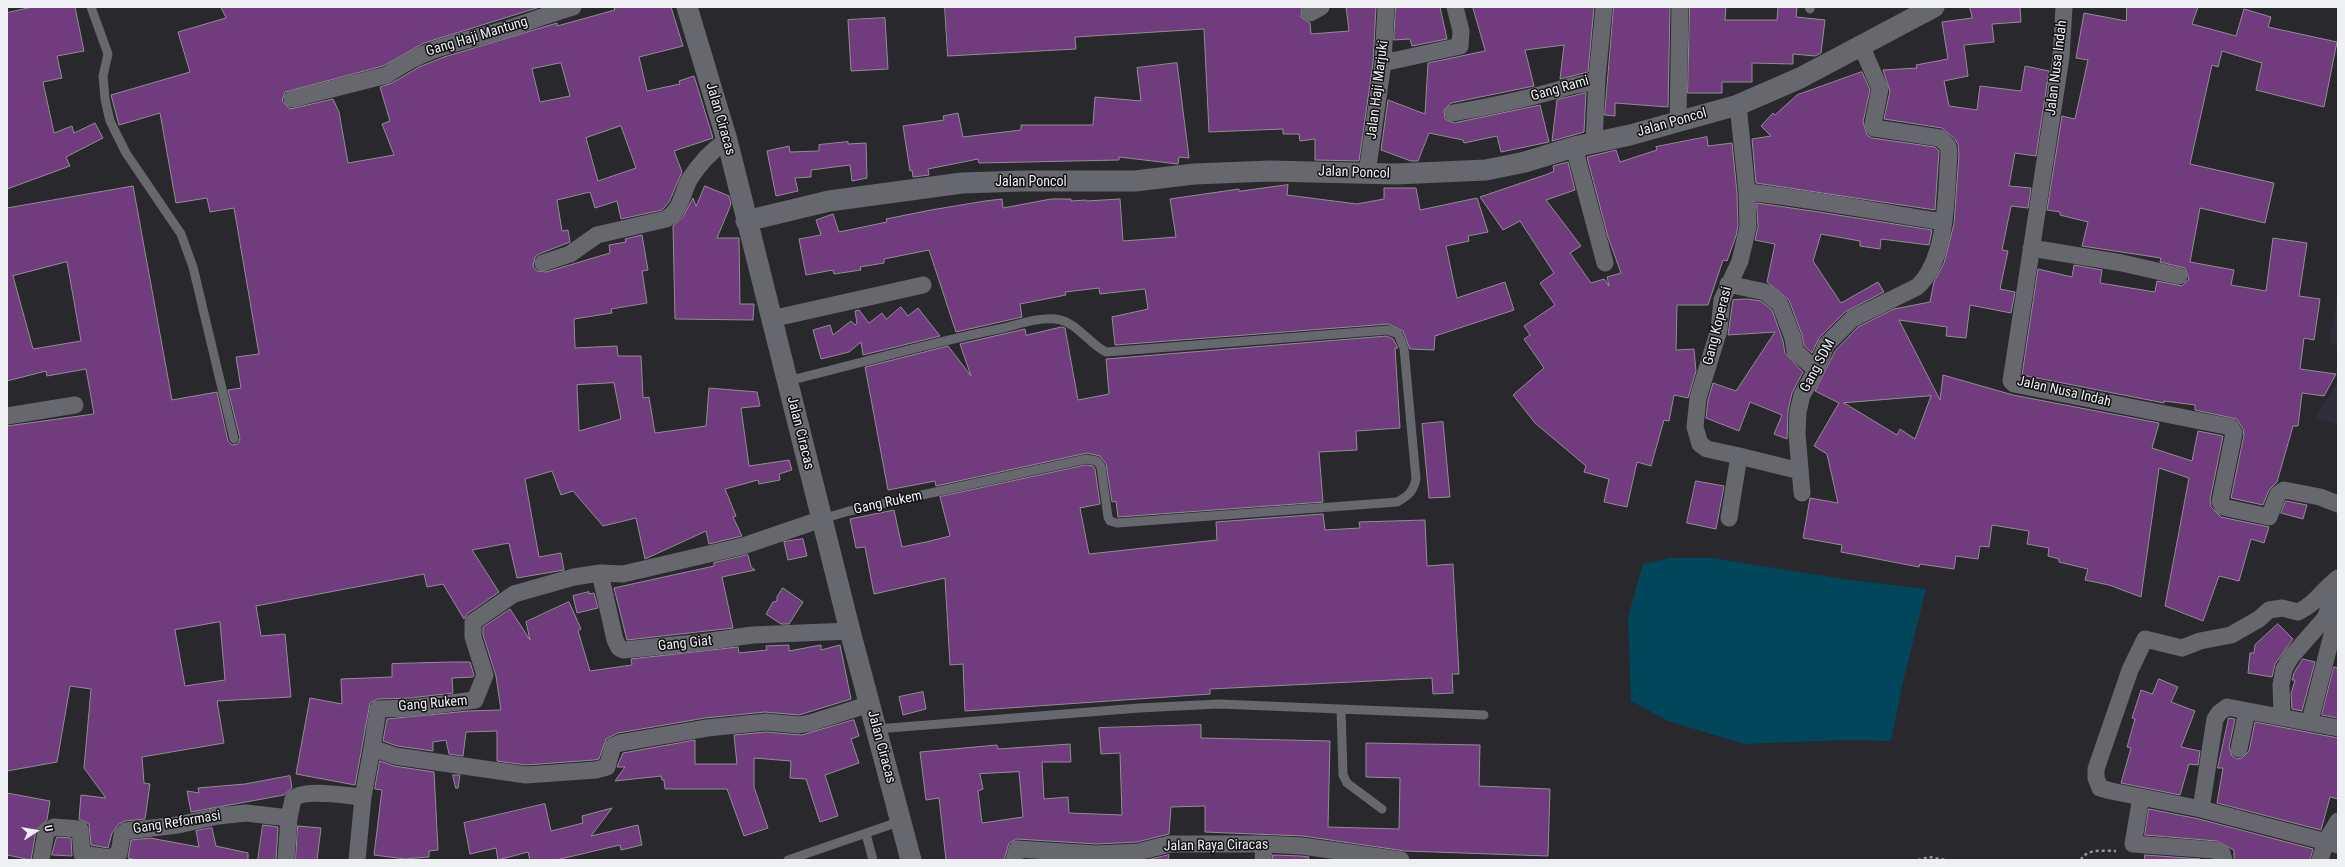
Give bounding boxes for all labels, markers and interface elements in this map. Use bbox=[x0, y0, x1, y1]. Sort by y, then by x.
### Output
street label: Gang Haji Mantung bbox=[424, 14, 530, 60]
street label: Jalan Nusa Indah bbox=[2043, 19, 2071, 117]
street label: Jalan Haji Marjuki bbox=[1364, 40, 1392, 140]
street label: Gang Rami bbox=[1529, 73, 1591, 105]
street label: Jalan Ciracas bbox=[702, 81, 738, 157]
street label: Jalan Poncol bbox=[1635, 105, 1709, 141]
street label: Jalan Poncol bbox=[1318, 163, 1390, 183]
street label: Jalan Poncol bbox=[995, 174, 1067, 190]
street label: Gang Koperasi bbox=[1700, 285, 1736, 367]
street label: Gang SDM bbox=[1797, 337, 1839, 395]
street label: Jalan Nusa Indah bbox=[2015, 373, 2113, 411]
street label: Jalan Ciracas bbox=[783, 395, 817, 471]
street label: Gang Rukem bbox=[852, 488, 924, 518]
street label: Gang Giat bbox=[657, 633, 713, 655]
street label: Gang Rukem bbox=[398, 693, 468, 715]
street label: Jalan Ciracas bbox=[863, 709, 899, 785]
street label: Gang Reformasi bbox=[132, 808, 222, 838]
north arrow bbox=[16, 811, 56, 851]
text: U bbox=[41, 824, 55, 833]
street label: Jalan Raya Ciracas bbox=[1164, 837, 1268, 855]

